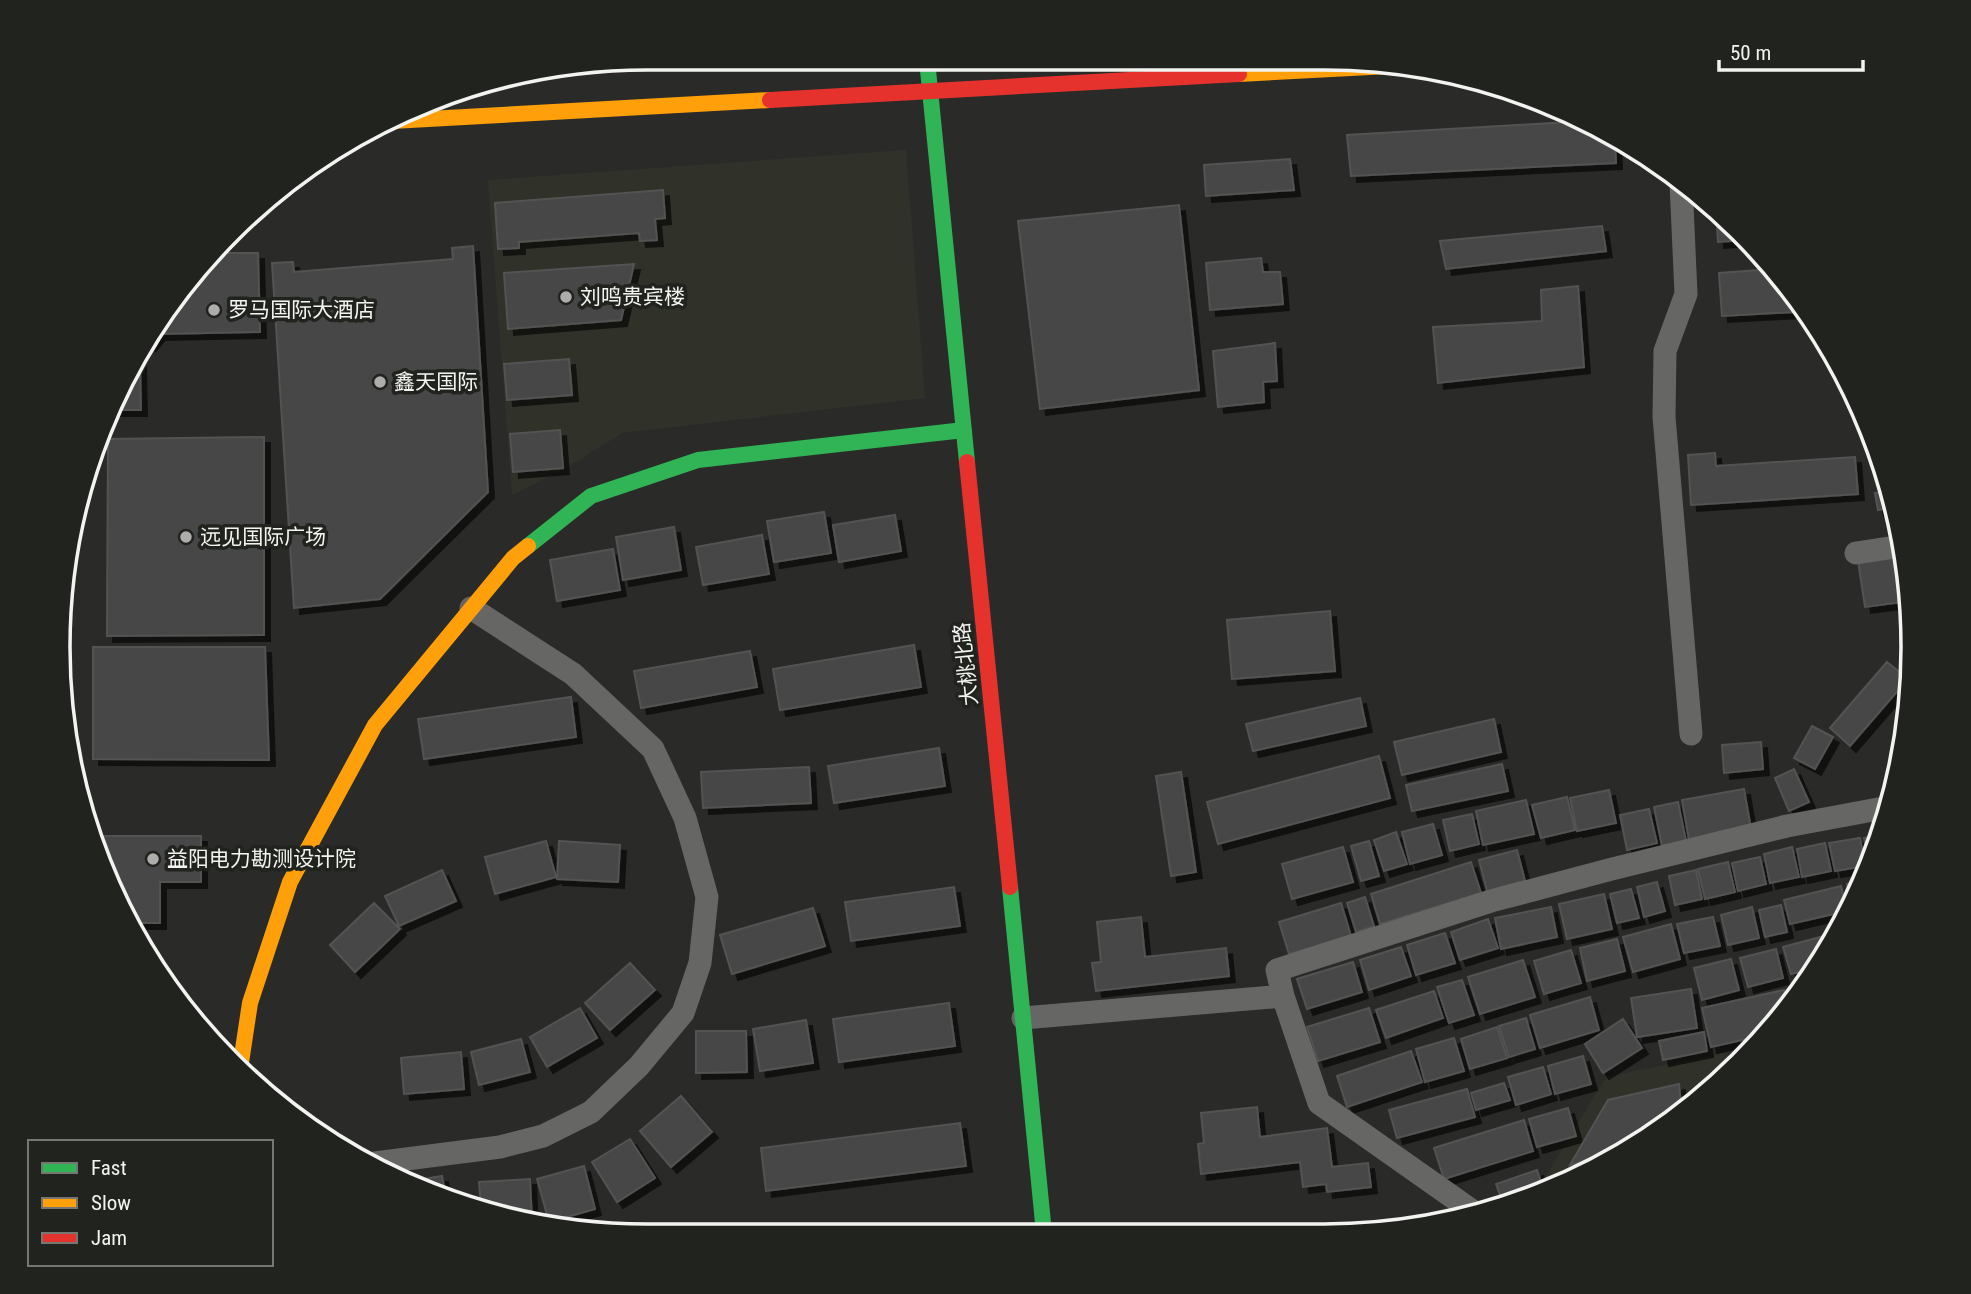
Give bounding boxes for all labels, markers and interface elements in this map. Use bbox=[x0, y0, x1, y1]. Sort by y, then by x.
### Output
scale bar bbox=[1719, 28, 1862, 72]
text: 50 m bbox=[1730, 41, 1771, 65]
place label: 刘鸣贵宾楼 bbox=[580, 285, 685, 309]
marker: 刘鸣贵宾楼 bbox=[558, 289, 574, 305]
place label: 罗马国际大酒店 bbox=[228, 298, 375, 322]
marker: 罗马国际大酒店 bbox=[206, 302, 222, 318]
place label: 鑫天国际 bbox=[394, 370, 478, 394]
marker: 鑫天国际 bbox=[372, 374, 388, 390]
place label: 远见国际广场 bbox=[200, 525, 326, 549]
marker: 远见国际广场 bbox=[178, 529, 194, 545]
street label: 大桃北路 bbox=[950, 621, 982, 707]
place label: 益阳电力勘测设计院 bbox=[167, 847, 356, 871]
marker: 益阳电力勘测设计院 bbox=[145, 851, 161, 867]
legend bbox=[28, 1140, 273, 1266]
text: Fast bbox=[91, 1156, 127, 1180]
text: Slow bbox=[91, 1191, 131, 1215]
text: Jam bbox=[91, 1226, 127, 1250]

